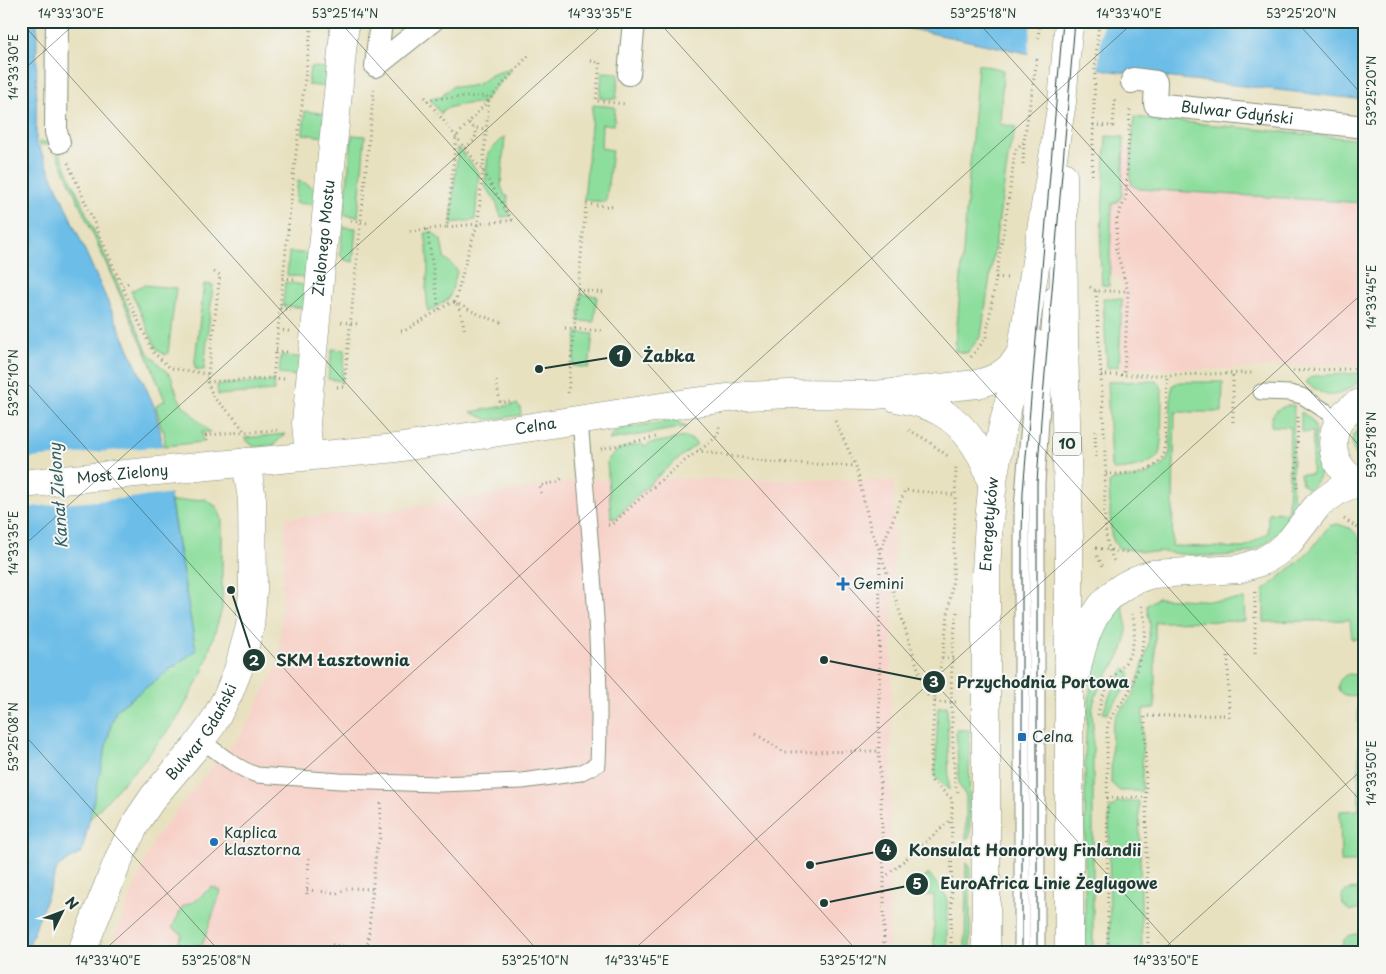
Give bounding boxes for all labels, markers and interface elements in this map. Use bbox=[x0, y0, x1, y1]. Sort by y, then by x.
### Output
text: 14°33'30"E bbox=[38, 4, 104, 22]
text: 53°25'14"N bbox=[312, 4, 378, 22]
text: 14°33'35"E bbox=[568, 4, 632, 22]
text: 53°25'18"N bbox=[950, 4, 1016, 22]
text: 14°33'40"E bbox=[1096, 4, 1162, 22]
text: 53°25'20"N bbox=[1266, 4, 1336, 22]
text: 14°33'30"E bbox=[4, 34, 22, 100]
text: 53°25'20"N bbox=[1362, 56, 1380, 126]
street label: Bulwar Gdyński bbox=[1180, 94, 1295, 129]
street label: Zielonego Mostu bbox=[305, 179, 340, 297]
text: 14°33'45"E bbox=[1362, 265, 1380, 329]
callout: Żabka bbox=[608, 340, 705, 371]
text: 1 bbox=[616, 343, 624, 366]
text: Żabka bbox=[643, 343, 696, 367]
text: 53°25'10"N bbox=[4, 349, 22, 417]
street label: Celna bbox=[513, 410, 558, 439]
text: 53°25'18"N bbox=[1362, 412, 1380, 478]
road number: 10 bbox=[1053, 432, 1081, 456]
water label: Kanał Zielony bbox=[41, 441, 73, 550]
street label: Most Zielony bbox=[76, 457, 169, 489]
street label: Energetyków bbox=[973, 475, 1003, 572]
text: 14°33'35"E bbox=[4, 511, 22, 575]
place label: Gemini bbox=[853, 571, 904, 594]
marker: Gemini bbox=[837, 578, 849, 590]
callout: SKM Łasztownia bbox=[242, 645, 420, 676]
text: SKM Łasztownia bbox=[276, 647, 410, 671]
text: 2 bbox=[249, 648, 260, 671]
callout: Przychodnia Portowa bbox=[921, 667, 1140, 698]
text: 3 bbox=[929, 669, 939, 692]
text: Przychodnia Portowa bbox=[957, 669, 1130, 693]
street label: Bulwar Gdański bbox=[159, 680, 242, 785]
text: 53°25'08"N bbox=[4, 702, 22, 772]
place label: Celna bbox=[1032, 724, 1074, 747]
marker: Celna bbox=[1016, 731, 1028, 743]
text: 14°33'50"E bbox=[1362, 740, 1380, 806]
place label: Kaplica klasztorna bbox=[224, 820, 301, 860]
callout: Konsulat Honorowy Finlandii bbox=[873, 835, 1151, 866]
marker: Kaplica klasztorna bbox=[208, 836, 220, 848]
text: 4 bbox=[881, 837, 891, 860]
text: Konsulat Honorowy Finlandii bbox=[909, 837, 1142, 861]
callout: EuroAfrica Linie Żeglugowe bbox=[905, 868, 1168, 899]
text: EuroAfrica Linie Żeglugowe bbox=[940, 870, 1158, 894]
text: 5 bbox=[912, 871, 922, 894]
north arrow bbox=[38, 886, 88, 936]
text: N bbox=[61, 892, 84, 914]
text: 14°33'40"E bbox=[75, 951, 141, 969]
text: 53°25'08"N bbox=[181, 951, 251, 969]
text: 53°25'10"N bbox=[501, 951, 569, 969]
text: 14°33'45"E bbox=[605, 951, 669, 969]
text: 53°25'12"N bbox=[819, 951, 887, 969]
text: 14°33'50"E bbox=[1133, 951, 1199, 969]

